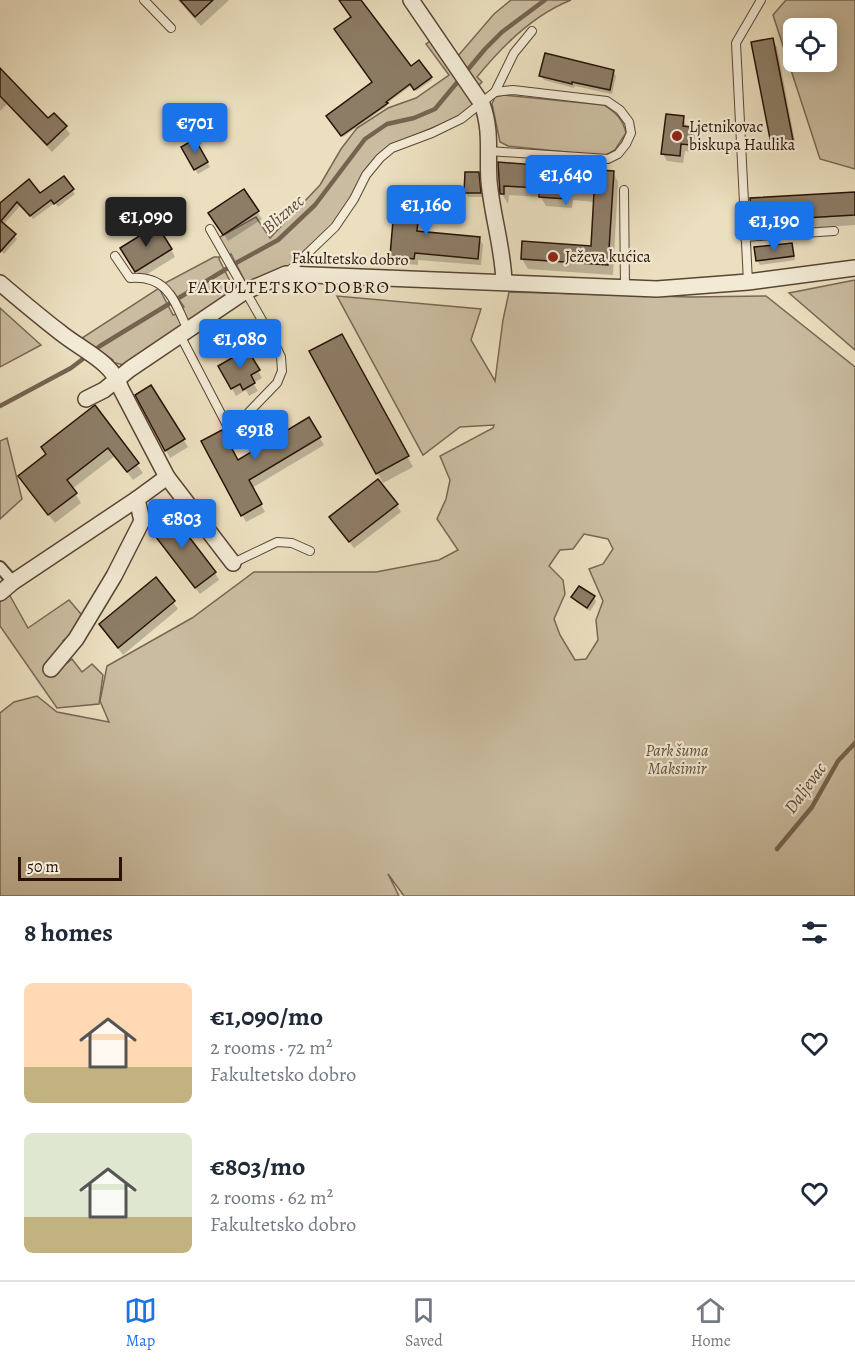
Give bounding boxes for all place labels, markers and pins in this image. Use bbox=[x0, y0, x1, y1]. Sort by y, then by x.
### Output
pin: €701 bbox=[159, 103, 231, 154]
place label: Ljetnikovac biskupa Haulika bbox=[689, 116, 796, 156]
marker: Ljetnikovac biskupa Haulika bbox=[670, 129, 684, 143]
pin: €1,640 bbox=[517, 155, 615, 206]
pin: €1,160 bbox=[377, 185, 475, 236]
pin: €1,090 bbox=[97, 197, 195, 248]
pin: €1,190 bbox=[725, 201, 823, 252]
place label: Ježeva kućica bbox=[565, 246, 651, 268]
marker: Ježeva kućica bbox=[546, 250, 560, 264]
pin: €1,080 bbox=[191, 319, 289, 370]
pin: €918 bbox=[219, 410, 291, 461]
pin: €803 bbox=[146, 499, 218, 550]

